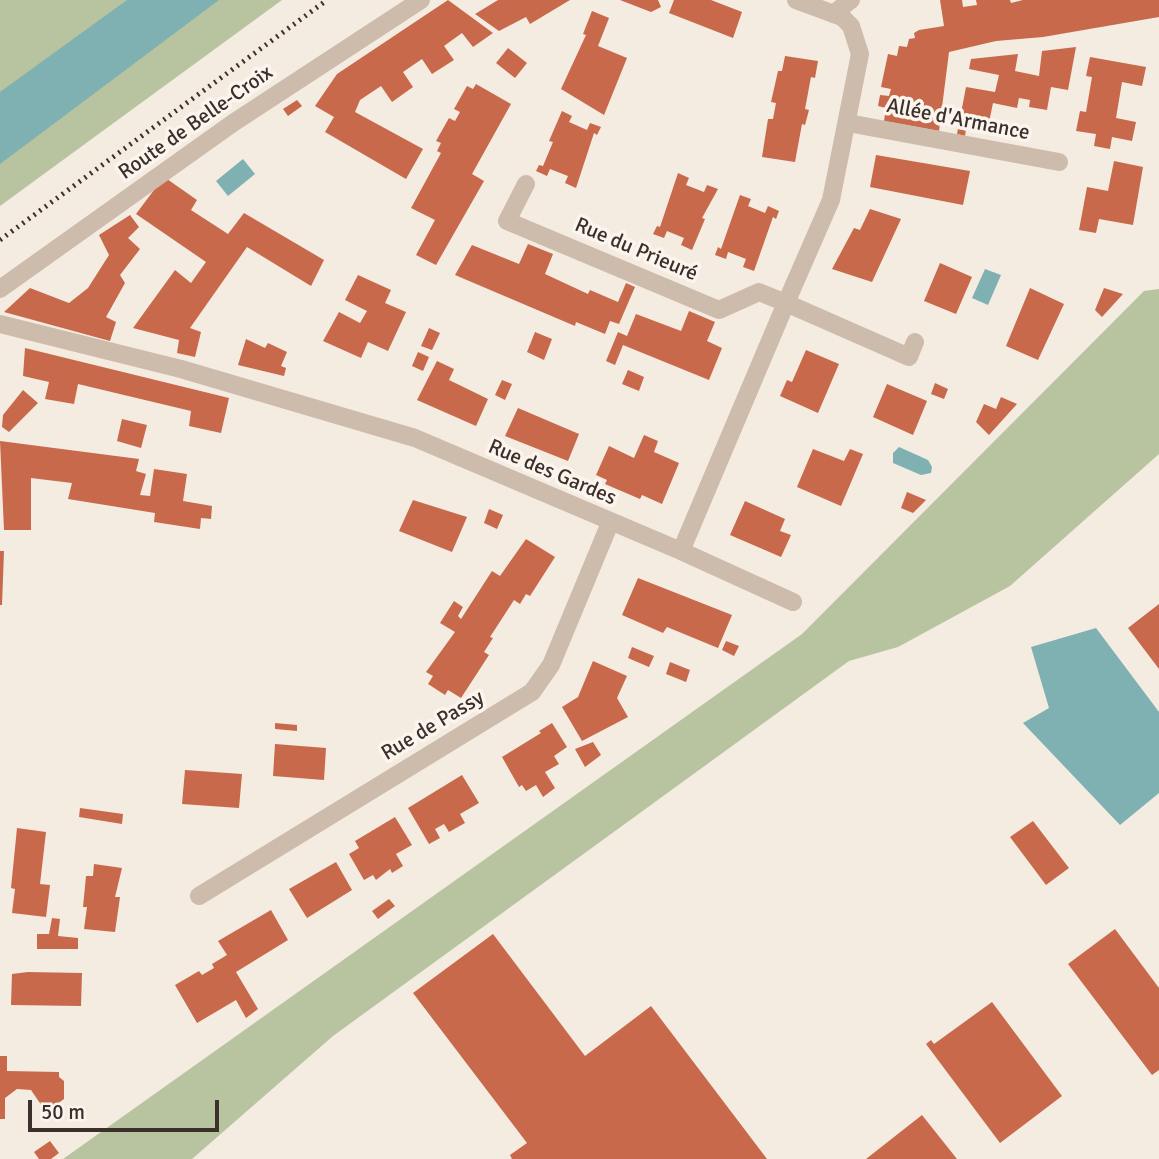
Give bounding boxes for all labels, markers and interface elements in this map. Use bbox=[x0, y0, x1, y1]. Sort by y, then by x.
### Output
street label: Route de Belle-Croix bbox=[114, 60, 278, 186]
street label: Allée d'Armance bbox=[884, 94, 1032, 146]
street label: Rue du Prieuré bbox=[571, 213, 701, 287]
street label: Rue des Gardes bbox=[484, 435, 620, 511]
street label: Rue de Passy bbox=[377, 686, 489, 766]
scale bar bbox=[32, 1086, 222, 1130]
text: 50 m bbox=[41, 1099, 85, 1125]

